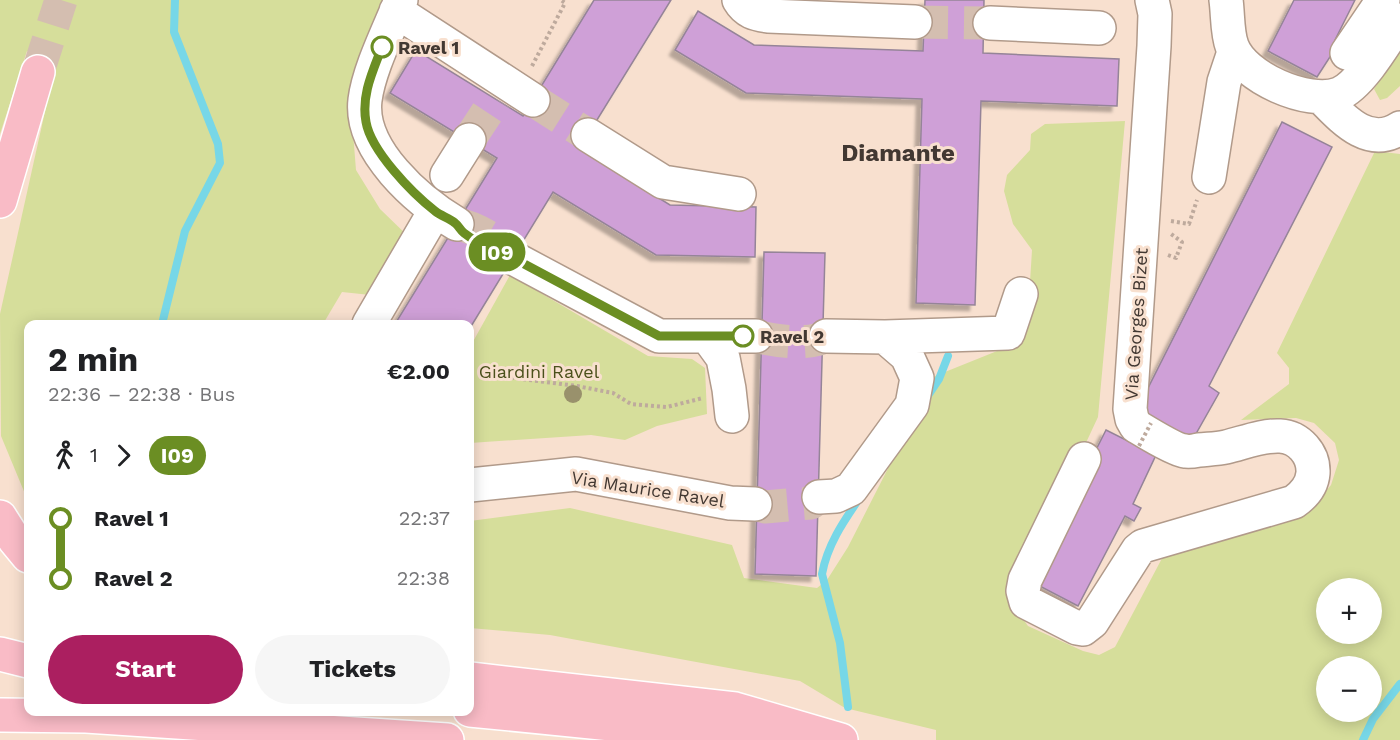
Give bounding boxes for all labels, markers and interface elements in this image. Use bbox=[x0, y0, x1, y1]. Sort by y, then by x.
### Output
marker: Ravel 1 bbox=[371, 36, 393, 58]
place label: Ravel 1 bbox=[398, 37, 459, 58]
district label: Diamante bbox=[841, 139, 955, 167]
line badge: I09 bbox=[462, 232, 532, 272]
text: I09 bbox=[480, 240, 514, 265]
street label: Via Georges Bizet bbox=[1120, 247, 1152, 401]
marker: Ravel 2 bbox=[732, 325, 754, 347]
place label: Ravel 2 bbox=[760, 326, 824, 347]
text: 2 min bbox=[48, 340, 138, 379]
text: €2.00 bbox=[387, 359, 450, 384]
park label: Giardini Ravel bbox=[479, 361, 600, 382]
text: 22:36 – 22:38 · Bus bbox=[48, 382, 235, 406]
icon: walk bbox=[48, 439, 81, 472]
icon: forward bbox=[107, 439, 140, 472]
text: 1 bbox=[90, 443, 98, 467]
text: I09 bbox=[161, 443, 194, 468]
street label: Via Maurice Ravel bbox=[570, 467, 727, 512]
text: Ravel 1 bbox=[94, 506, 169, 531]
text: 22:37 bbox=[399, 506, 450, 530]
text: Ravel 2 bbox=[94, 566, 173, 591]
text: 22:38 bbox=[397, 566, 450, 590]
map controls bbox=[1316, 578, 1382, 722]
button: + bbox=[1316, 578, 1382, 644]
button: Start bbox=[48, 635, 243, 704]
button: Tickets bbox=[255, 635, 450, 704]
button: − bbox=[1316, 656, 1382, 722]

